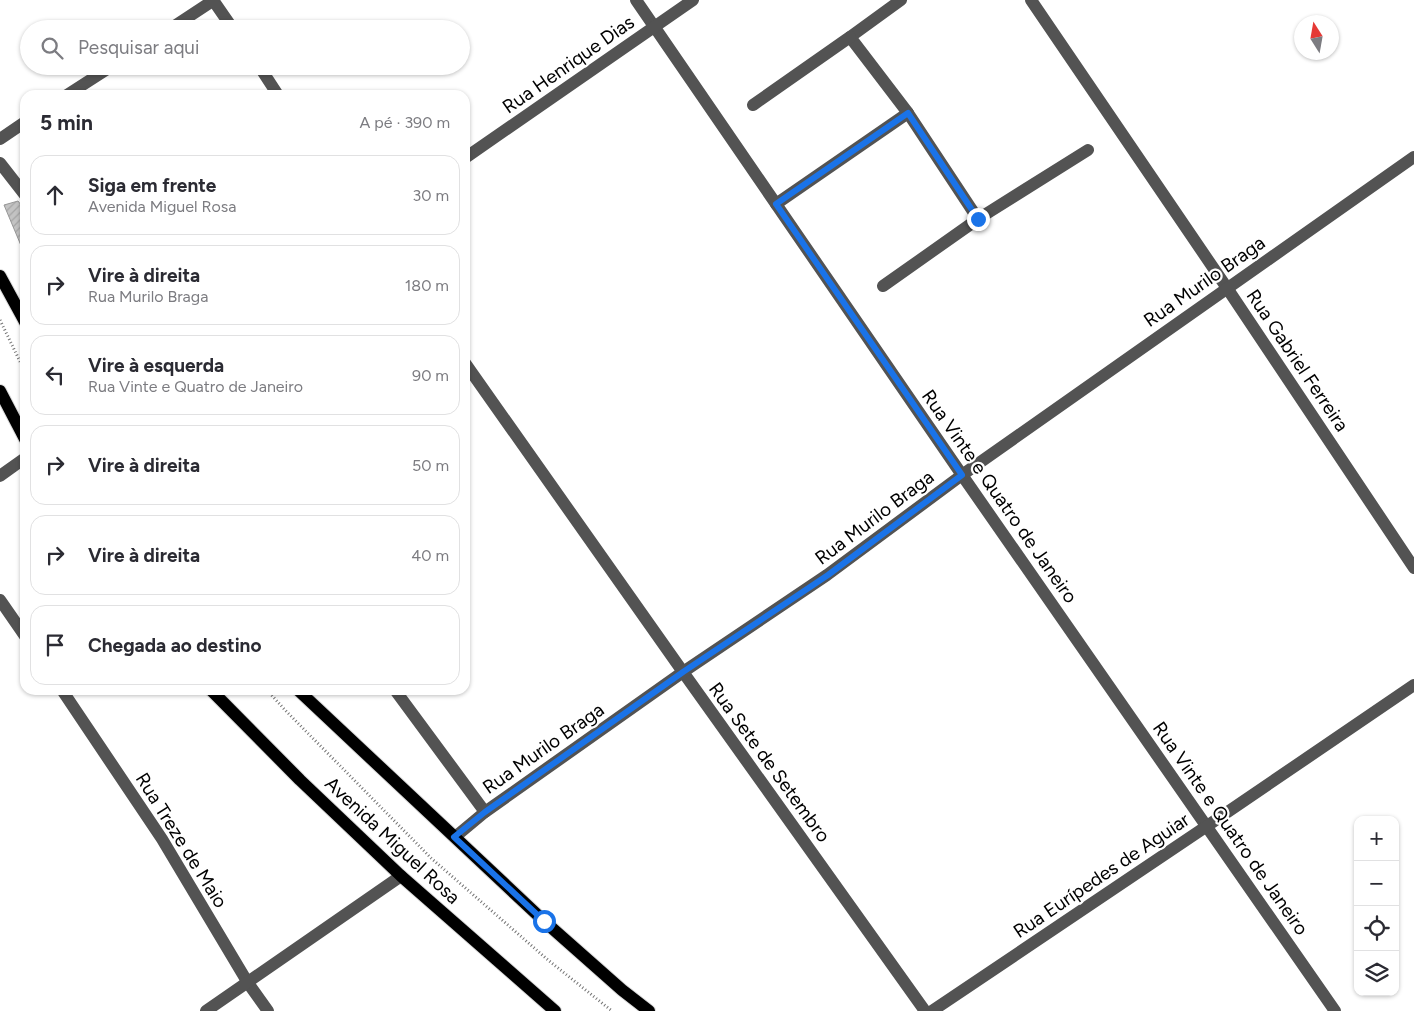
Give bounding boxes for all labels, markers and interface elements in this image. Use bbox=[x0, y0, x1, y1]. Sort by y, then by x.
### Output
street label: Rua Henrique Dias bbox=[498, 10, 639, 118]
north arrow bbox=[1294, 15, 1339, 60]
search box bbox=[20, 20, 470, 75]
icon: search bbox=[38, 34, 66, 62]
text: Pesquisar aqui bbox=[78, 36, 199, 59]
text: 5 min bbox=[40, 110, 93, 135]
text: A pé · 390 m bbox=[359, 113, 450, 132]
text: Siga em frente bbox=[88, 174, 216, 197]
icon: ahead bbox=[41, 181, 69, 209]
text: 30 m bbox=[412, 186, 449, 205]
text: Avenida Miguel Rosa bbox=[88, 197, 236, 216]
route end bbox=[967, 208, 990, 231]
street label: Rua Murilo Braga bbox=[1139, 231, 1269, 332]
text: Vire à direita bbox=[88, 264, 200, 287]
icon: right bbox=[41, 271, 69, 299]
text: 180 m bbox=[405, 276, 449, 295]
street label: Rua Gabriel Ferreira bbox=[1241, 285, 1354, 436]
text: Rua Murilo Braga bbox=[88, 287, 208, 306]
text: Vire à esquerda bbox=[88, 354, 224, 377]
icon: left bbox=[41, 361, 69, 389]
text: 90 m bbox=[412, 366, 449, 385]
text: Rua Vinte e Quatro de Janeiro bbox=[88, 377, 303, 396]
street label: Rua Vinte e Quatro de Janeiro bbox=[917, 385, 1082, 607]
icon: right bbox=[41, 451, 69, 479]
text: Vire à direita bbox=[88, 454, 200, 477]
text: 50 m bbox=[412, 456, 449, 475]
street label: Rua Murilo Braga bbox=[810, 465, 938, 570]
icon: right bbox=[41, 541, 69, 569]
text: Vire à direita bbox=[88, 544, 200, 567]
text: 40 m bbox=[411, 546, 449, 565]
icon: arrive bbox=[41, 631, 69, 659]
text: Chegada ao destino bbox=[88, 634, 261, 657]
street label: Rua Sete de Setembro bbox=[704, 678, 835, 847]
street label: Rua Murilo Braga bbox=[478, 698, 608, 799]
street label: Rua Vinte e Quatro de Janeiro bbox=[1148, 717, 1313, 939]
street label: Rua Treze de Maio bbox=[131, 768, 232, 912]
street label: Avenida Miguel Rosa bbox=[320, 772, 465, 909]
street label: Rua Eurípedes de Aguiar bbox=[1009, 808, 1194, 943]
map controls bbox=[1354, 816, 1399, 996]
button: + bbox=[1354, 816, 1399, 861]
button: − bbox=[1354, 861, 1399, 906]
button: locate bbox=[1354, 906, 1399, 951]
route start bbox=[533, 910, 556, 933]
button: layers bbox=[1354, 951, 1399, 996]

